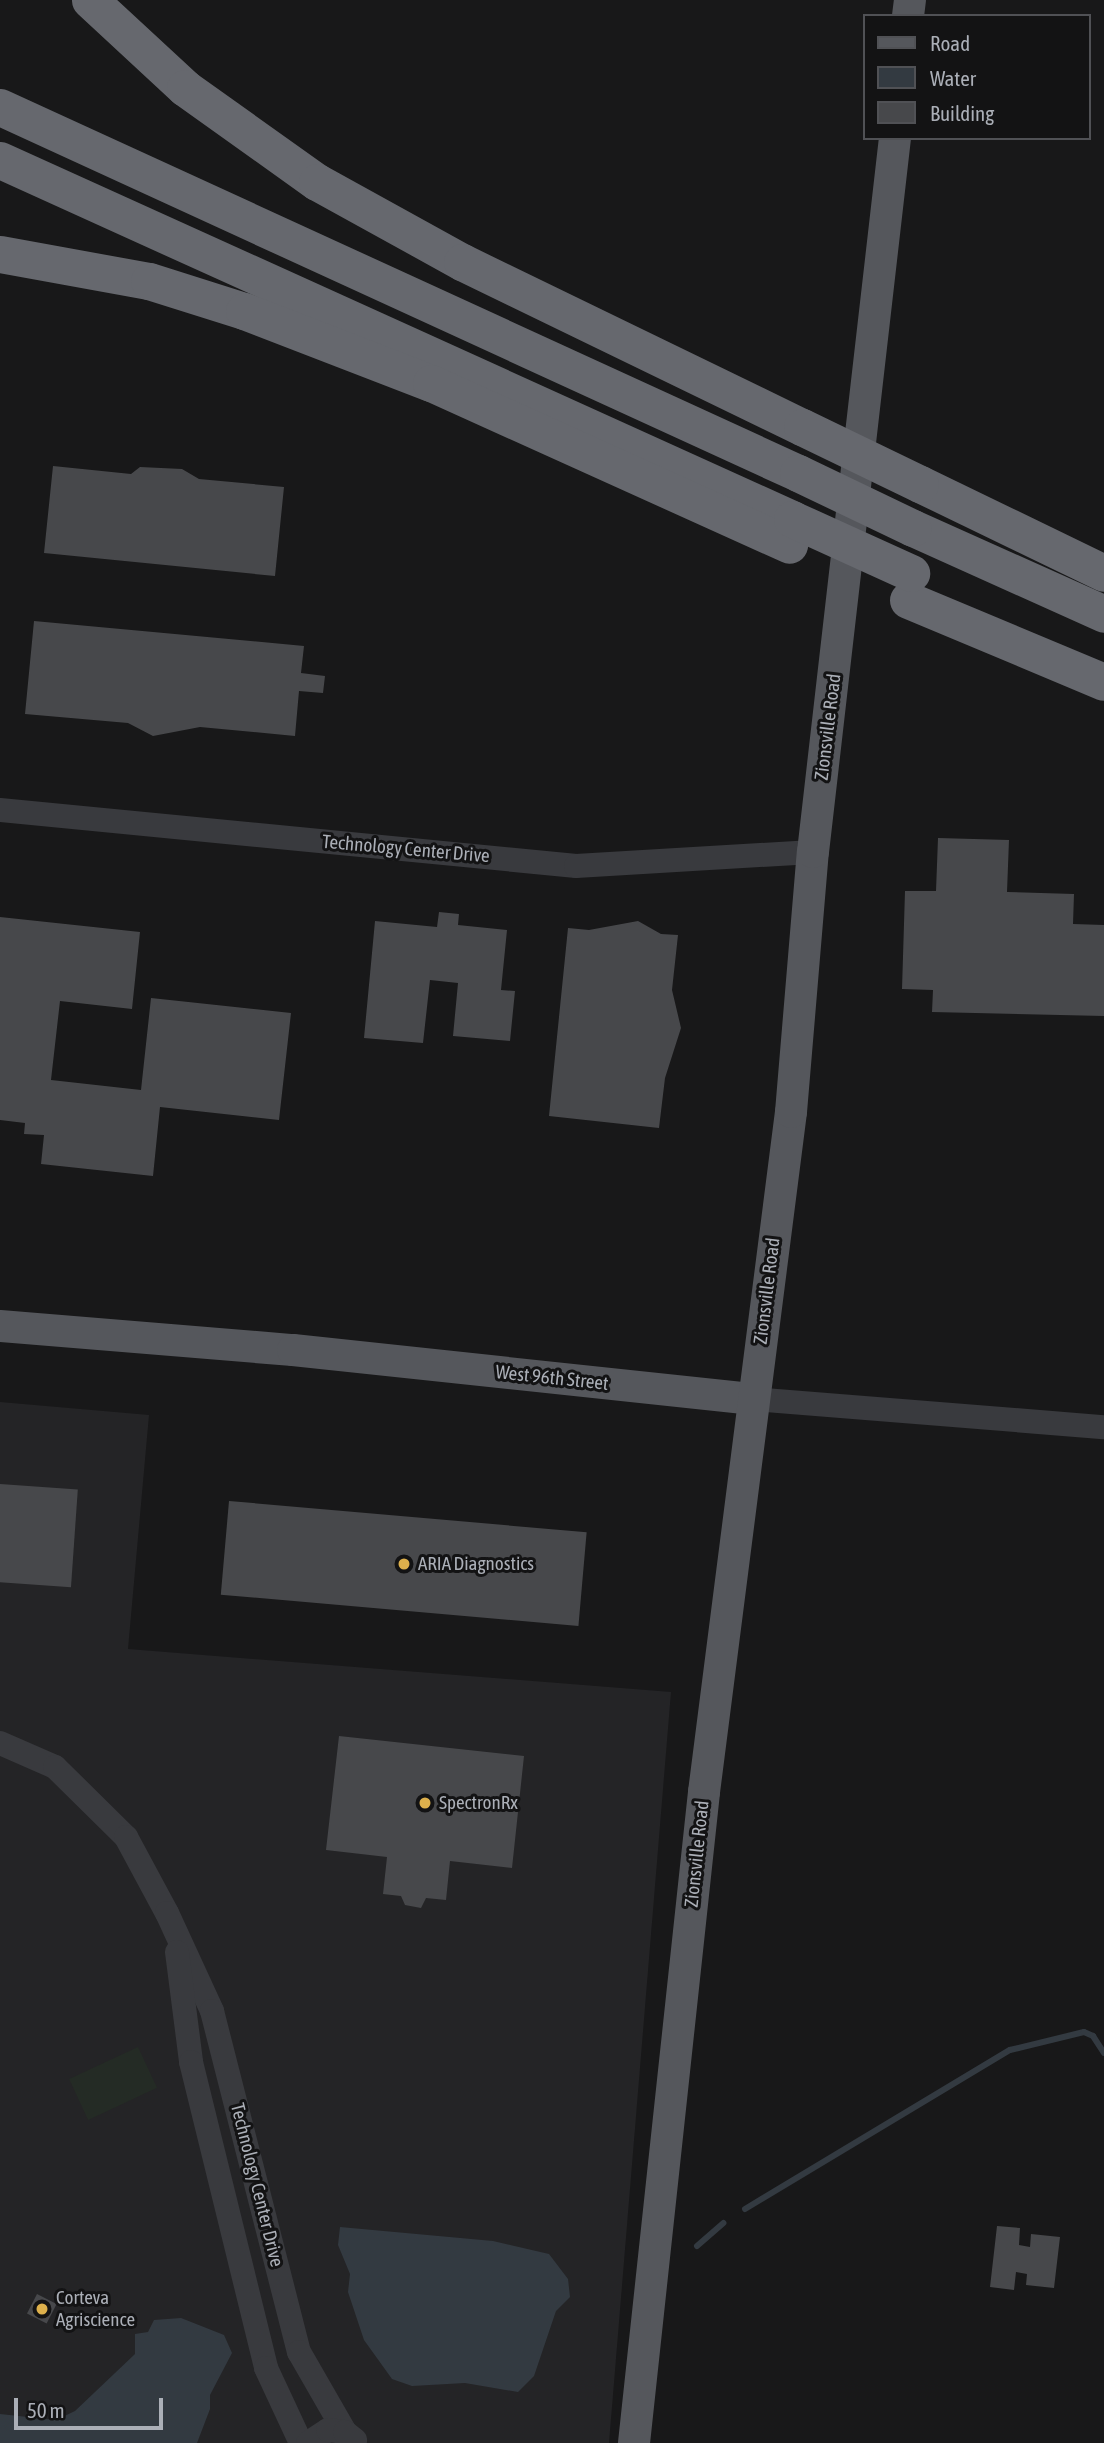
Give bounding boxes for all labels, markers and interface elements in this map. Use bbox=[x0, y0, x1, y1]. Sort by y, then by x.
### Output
legend bbox=[862, 14, 1090, 140]
text: Road bbox=[930, 31, 970, 55]
text: Water bbox=[930, 66, 976, 90]
text: Building bbox=[930, 101, 994, 125]
street label: Zionsville Road bbox=[810, 672, 846, 782]
street label: Technology Center Drive bbox=[321, 830, 491, 868]
street label: Zionsville Road bbox=[749, 1236, 785, 1346]
street label: West 96th Street bbox=[494, 1361, 610, 1395]
place label: ARIA Diagnostics bbox=[418, 1553, 534, 1575]
marker: ARIA Diagnostics bbox=[396, 1556, 412, 1572]
place label: SpectronRx bbox=[439, 1792, 518, 1814]
marker: SpectronRx bbox=[417, 1795, 433, 1811]
street label: Zionsville Road bbox=[680, 1799, 714, 1909]
street label: Technology Center Drive bbox=[226, 2101, 288, 2269]
place label: Corteva Agriscience bbox=[56, 2287, 135, 2331]
marker: Corteva Agriscience bbox=[34, 2301, 50, 2317]
scale bar bbox=[18, 2384, 166, 2428]
text: 50 m bbox=[27, 2398, 65, 2422]

